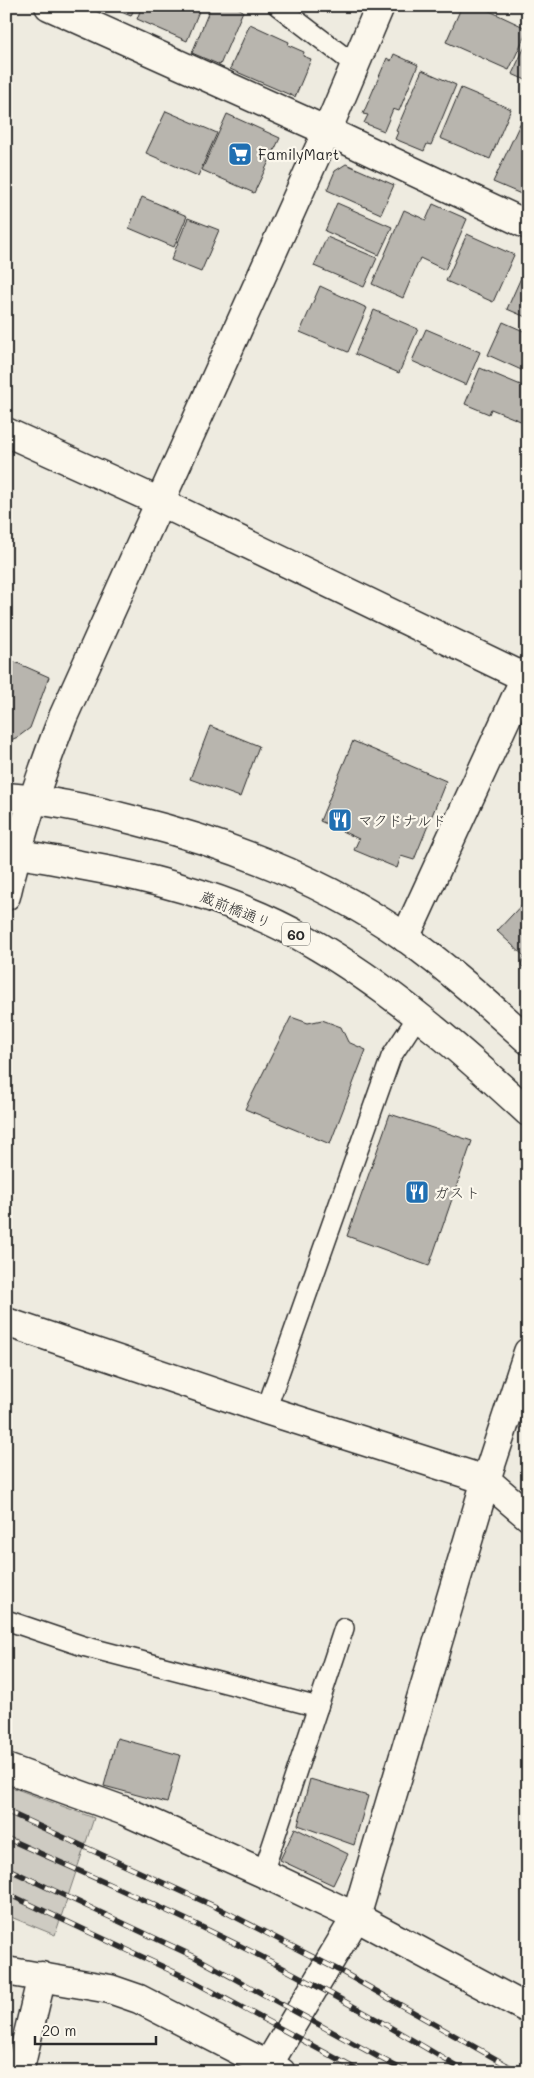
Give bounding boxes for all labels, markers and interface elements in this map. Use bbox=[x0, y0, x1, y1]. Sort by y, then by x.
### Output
supermarket icon: FamilyMart bbox=[227, 141, 253, 167]
place label: FamilyMart bbox=[258, 144, 339, 164]
restaurant icon: マクドナルド bbox=[327, 807, 353, 833]
place label: マクドナルド bbox=[358, 810, 447, 830]
street label: 蔵前橋通り bbox=[197, 886, 275, 932]
road number: 60 bbox=[282, 922, 310, 946]
restaurant icon: ガスト bbox=[404, 1179, 430, 1205]
place label: ガスト bbox=[434, 1182, 481, 1202]
scale bar bbox=[35, 2013, 156, 2045]
text: 20 m bbox=[42, 2020, 76, 2040]

